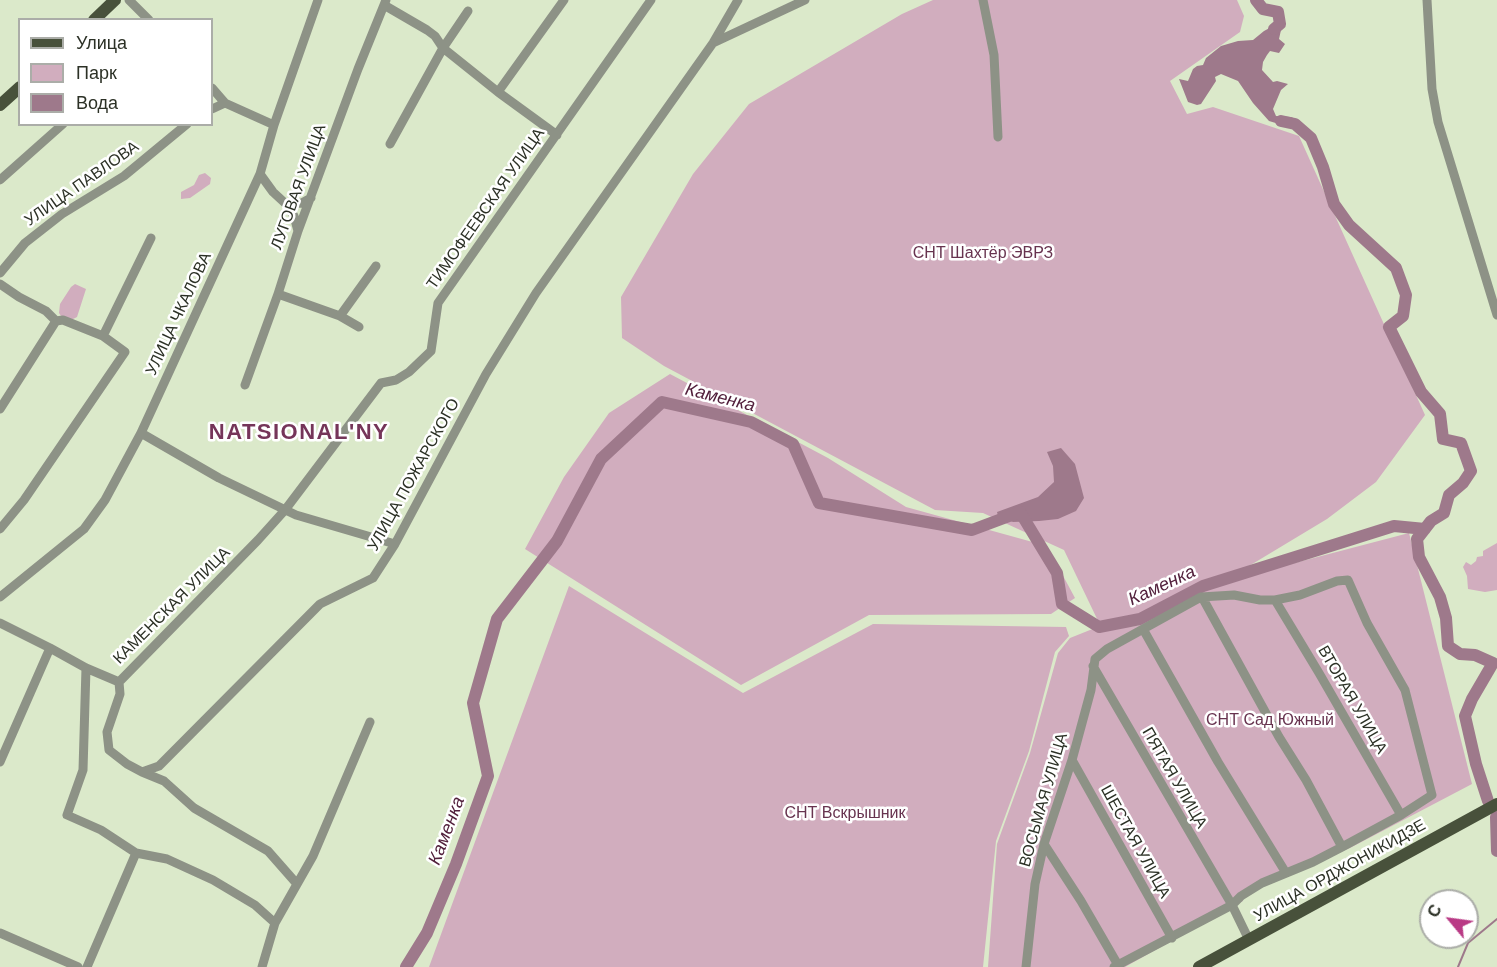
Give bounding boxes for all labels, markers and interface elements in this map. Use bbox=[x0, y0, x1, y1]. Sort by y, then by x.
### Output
legend bbox=[18, 18, 213, 126]
text: Улица bbox=[76, 33, 127, 53]
text: Парк bbox=[76, 63, 117, 83]
text: Вода bbox=[76, 93, 118, 113]
street label: ЛУГОВАЯ УЛИЦА bbox=[267, 122, 331, 252]
street label: ТИМОФЕЕВСКАЯ УЛИЦА bbox=[423, 125, 549, 293]
street label: УЛИЦА ПАВЛОВА bbox=[21, 137, 143, 231]
park label: СНТ Шахтёр ЭВРЗ bbox=[913, 244, 1053, 264]
street label: УЛИЦА ЧКАЛОВА bbox=[142, 250, 216, 378]
water label: Каменка bbox=[683, 379, 757, 417]
street label: УЛИЦА ПОЖАРСКОГО bbox=[364, 395, 464, 555]
district label: NATSIONAL'NY bbox=[209, 420, 389, 446]
street label: КАМЕНСКАЯ УЛИЦА bbox=[110, 544, 234, 668]
water label: Каменка bbox=[1125, 561, 1199, 611]
street label: ВТОРАЯ УЛИЦА bbox=[1313, 643, 1391, 757]
park label: СНТ Сад Южный bbox=[1206, 711, 1334, 731]
street label: ПЯТАЯ УЛИЦА bbox=[1137, 724, 1211, 832]
street label: ВОСЬМАЯ УЛИЦА bbox=[1016, 731, 1072, 869]
street label: ШЕСТАЯ УЛИЦА bbox=[1096, 782, 1174, 902]
water label: Каменка bbox=[424, 794, 470, 868]
park label: СНТ Вскрышник bbox=[784, 804, 906, 824]
street label: УЛИЦА ОРДЖОНИКИДЗЕ bbox=[1251, 816, 1429, 926]
north arrow bbox=[1419, 889, 1479, 949]
text: С bbox=[1424, 902, 1445, 920]

